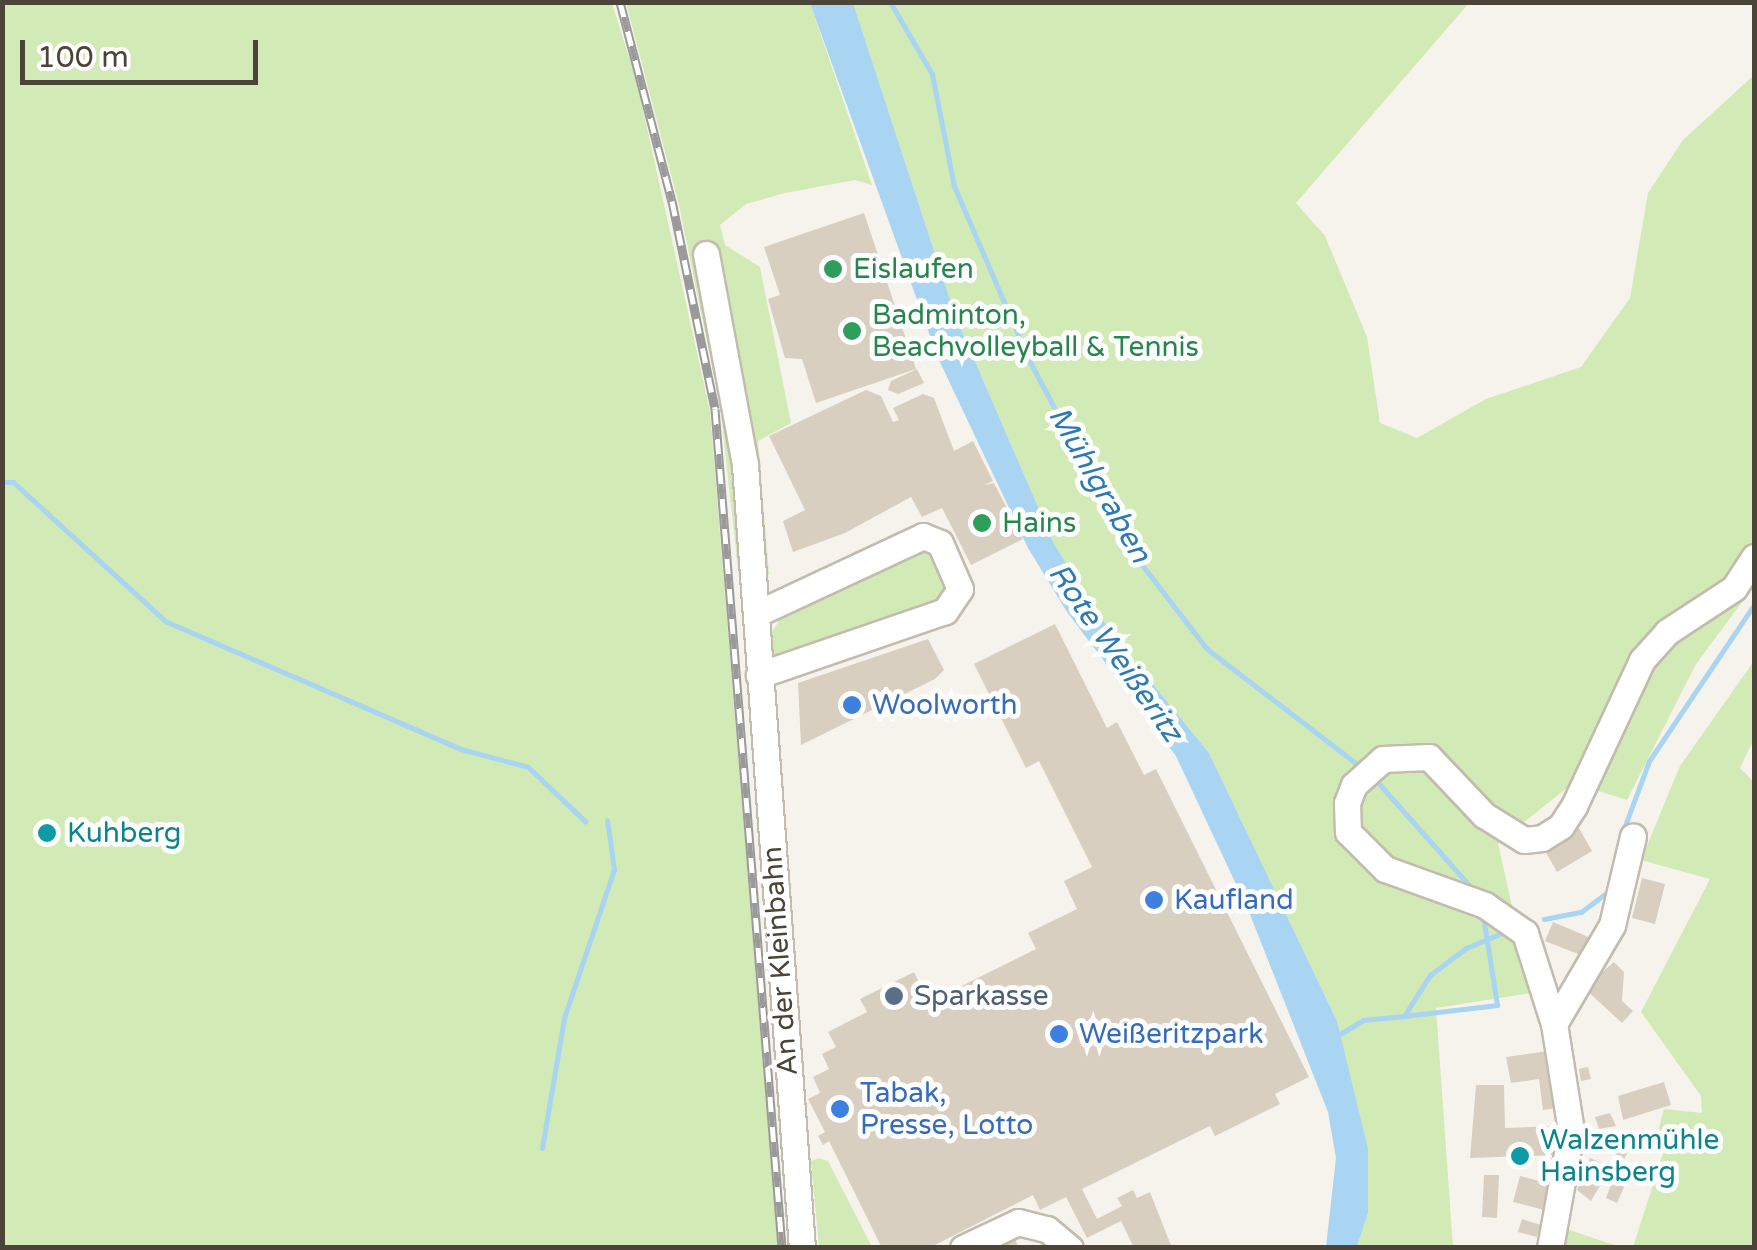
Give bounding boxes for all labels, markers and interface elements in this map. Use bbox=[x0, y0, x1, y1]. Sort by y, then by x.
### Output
scale bar bbox=[25, 20, 262, 82]
text: 100 m bbox=[37, 39, 129, 76]
place label: Eislaufen bbox=[853, 252, 974, 286]
marker: Eislaufen bbox=[822, 258, 844, 280]
place label: Badminton, Beachvolleyball & Tennis bbox=[872, 298, 1199, 364]
marker: Badminton, Beachvolleyball & Tennis bbox=[841, 320, 863, 342]
water label: Mühlgraben bbox=[1040, 401, 1158, 569]
place label: Hains bbox=[1002, 506, 1076, 540]
marker: Hains bbox=[971, 512, 993, 534]
water label: Rote Weißeritz bbox=[1040, 557, 1190, 749]
place label: Woolworth bbox=[872, 688, 1018, 722]
marker: Woolworth bbox=[841, 694, 863, 716]
place label: Kuhberg bbox=[67, 816, 181, 850]
marker: Kuhberg bbox=[36, 822, 58, 844]
street label: An der Kleinbahn bbox=[755, 845, 805, 1077]
place label: Kaufland bbox=[1174, 883, 1294, 917]
marker: Kaufland bbox=[1143, 889, 1165, 911]
place label: Sparkasse bbox=[914, 979, 1049, 1013]
marker: Sparkasse bbox=[883, 985, 905, 1007]
place label: Weißeritzpark bbox=[1079, 1017, 1263, 1051]
marker: Weißeritzpark bbox=[1048, 1023, 1070, 1045]
place label: Tabak, Presse, Lotto bbox=[860, 1076, 1033, 1142]
marker: Tabak, Presse, Lotto bbox=[829, 1098, 851, 1120]
place label: Walzenmühle Hainsberg bbox=[1540, 1123, 1719, 1189]
marker: Walzenmühle Hainsberg bbox=[1509, 1145, 1531, 1167]

